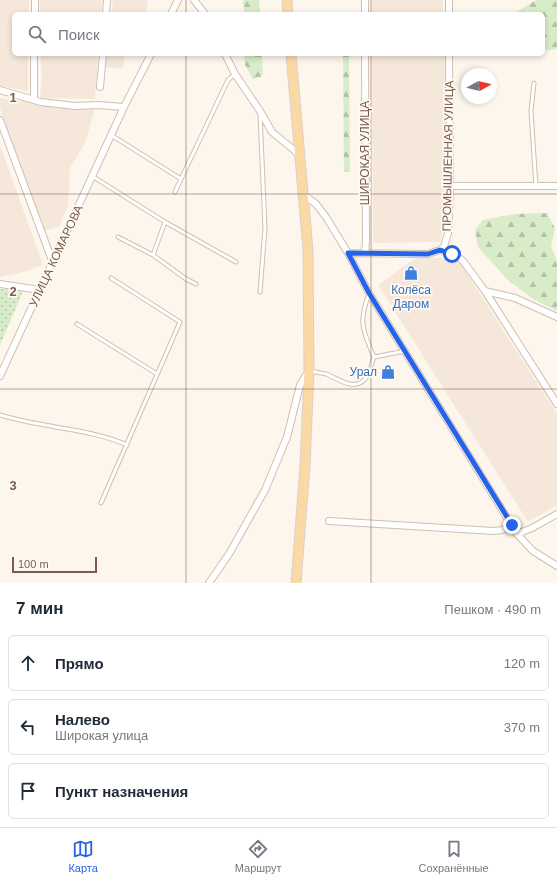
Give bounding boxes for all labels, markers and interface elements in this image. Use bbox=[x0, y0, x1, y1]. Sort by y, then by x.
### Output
search box bbox=[12, 12, 545, 56]
icon: search bbox=[26, 23, 48, 45]
text: Поиск bbox=[58, 26, 100, 43]
north arrow bbox=[461, 68, 497, 104]
street label: ПРОМЫШЛЕННАЯ УЛИЦА bbox=[440, 80, 456, 232]
text: 1 bbox=[9, 90, 17, 105]
street label: ШИРОКАЯ УЛИЦА bbox=[358, 101, 372, 205]
street label: УЛИЦА КОМАРОВА bbox=[26, 203, 86, 309]
route start bbox=[443, 245, 461, 263]
shop icon: Колёса Даром bbox=[403, 265, 419, 281]
place label: Колёса Даром bbox=[391, 283, 431, 311]
text: 2 bbox=[9, 284, 17, 299]
shop icon: Урал bbox=[380, 364, 396, 380]
place label: Урал bbox=[350, 365, 377, 379]
text: 3 bbox=[9, 478, 17, 493]
route end bbox=[503, 516, 521, 534]
scale bar bbox=[12, 555, 97, 574]
text: 100 m bbox=[18, 558, 49, 570]
text: 7 мин bbox=[16, 599, 63, 618]
text: Пешком · 490 m bbox=[444, 602, 541, 617]
icon: ahead bbox=[17, 652, 39, 674]
text: Прямо bbox=[55, 655, 104, 672]
text: 120 m bbox=[504, 656, 540, 671]
text: Налево bbox=[55, 711, 110, 728]
icon: left bbox=[17, 716, 39, 738]
text: 370 m bbox=[504, 720, 540, 735]
text: Широкая улица bbox=[55, 728, 148, 743]
icon: arrive bbox=[17, 780, 39, 802]
text: Пункт назначения bbox=[55, 783, 188, 800]
tab: Карта bbox=[68, 838, 98, 874]
tab: Маршрут bbox=[235, 838, 282, 874]
tab: Сохранённые bbox=[419, 838, 489, 874]

